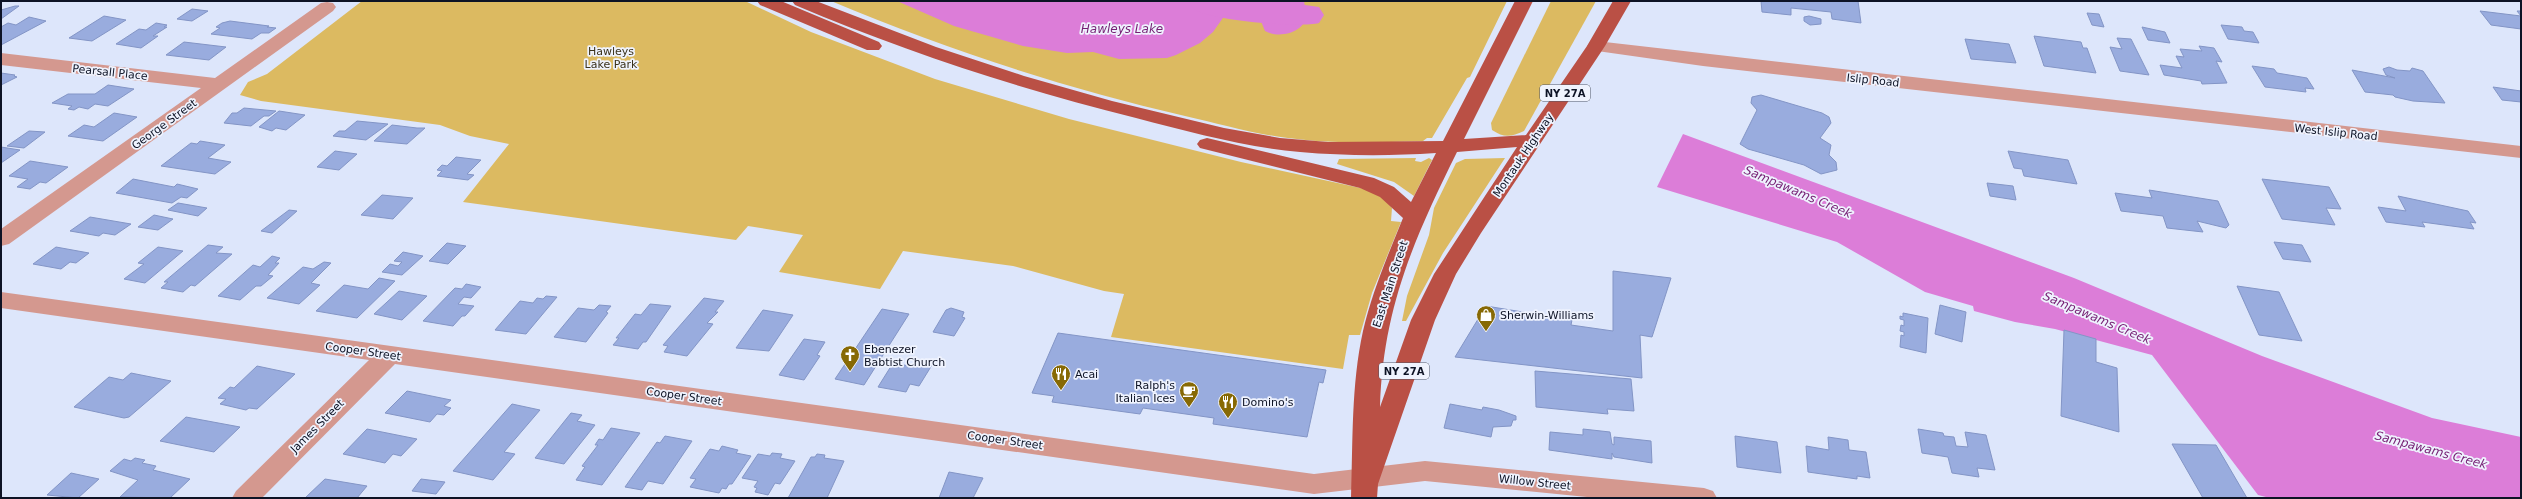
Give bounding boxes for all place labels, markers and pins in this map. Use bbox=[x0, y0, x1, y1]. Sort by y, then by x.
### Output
shop icon: Sherwin-Williams bbox=[1475, 304, 1497, 332]
place label: Sherwin-Williams bbox=[1500, 309, 1594, 322]
place label: Ebenezer Babtist Church bbox=[864, 343, 945, 369]
church icon: Ebenezer Babtist Church bbox=[839, 344, 861, 372]
restaurant icon: Acai bbox=[1050, 363, 1072, 391]
place label: Acai bbox=[1075, 368, 1098, 381]
place label: Ralph's Italian Ices bbox=[1116, 379, 1175, 405]
cafe icon: Ralph's Italian Ices bbox=[1178, 380, 1200, 408]
restaurant icon: Domino's bbox=[1217, 391, 1239, 419]
place label: Domino's bbox=[1242, 396, 1294, 409]

